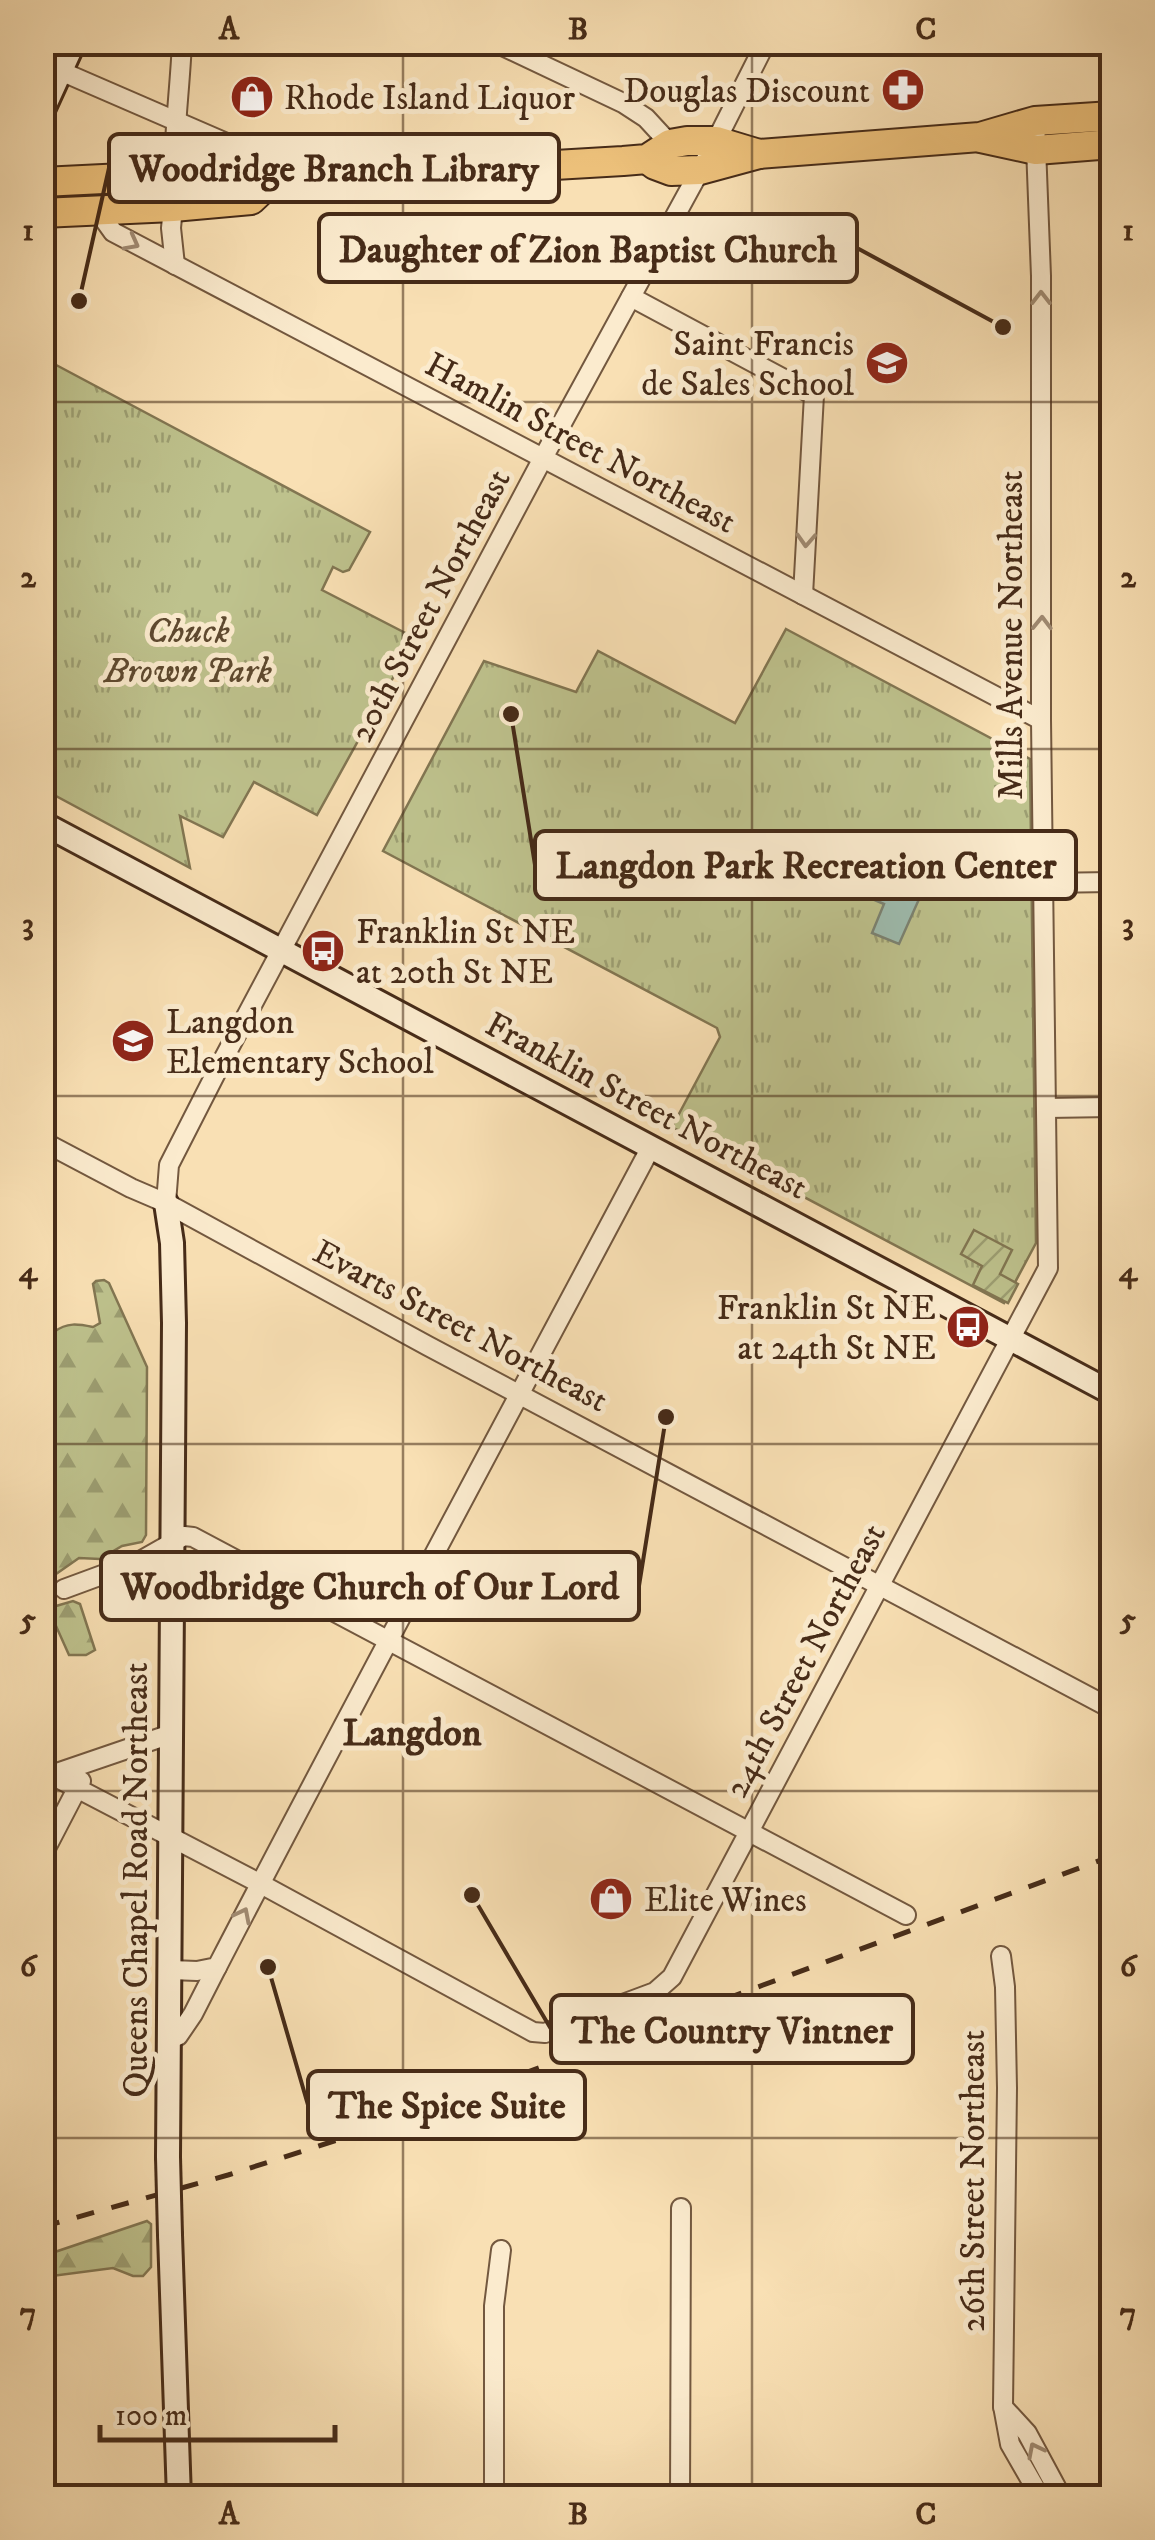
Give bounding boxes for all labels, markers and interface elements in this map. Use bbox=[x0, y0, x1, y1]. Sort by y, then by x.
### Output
text: A bbox=[218, 10, 241, 50]
text: B bbox=[568, 10, 588, 50]
text: C bbox=[915, 10, 937, 50]
pharmacy icon: Douglas Discount bbox=[880, 67, 926, 113]
place label: Douglas Discount bbox=[623, 70, 870, 114]
shop icon: Rhode Island Liquor bbox=[229, 74, 275, 120]
place label: Rhode Island Liquor bbox=[284, 77, 575, 121]
callout: Woodridge Branch Library bbox=[109, 134, 559, 202]
text: Woodridge Branch Library bbox=[128, 146, 540, 194]
text: 1 bbox=[22, 211, 34, 251]
text: 1 bbox=[1122, 211, 1134, 251]
callout: Daughter of Zion Baptist Church bbox=[319, 214, 857, 282]
text: Daughter of Zion Baptist Church bbox=[339, 227, 837, 275]
one-way arrow bbox=[122, 230, 140, 250]
one-way arrow bbox=[1030, 289, 1052, 304]
place label: Saint Francis de Sales School bbox=[641, 323, 854, 407]
school or university icon: Saint Francis de Sales School bbox=[864, 340, 910, 386]
street label: Hamlin Street Northeast bbox=[417, 343, 743, 544]
street label: 20th Street Northeast bbox=[340, 462, 521, 750]
street label: Mills Avenue Northeast bbox=[990, 470, 1034, 800]
one-way arrow bbox=[796, 533, 817, 549]
text: 2 bbox=[20, 558, 36, 598]
text: 2 bbox=[1120, 558, 1136, 598]
park label: Chuck Brown Park bbox=[103, 610, 272, 694]
one-way arrow bbox=[1032, 614, 1053, 630]
callout: Langdon Park Recreation Center bbox=[535, 831, 1076, 899]
text: Langdon Park Recreation Center bbox=[556, 843, 1057, 891]
text: 3 bbox=[22, 905, 34, 945]
text: 3 bbox=[1122, 905, 1134, 945]
place label: Franklin St NE at 20th St NE bbox=[356, 911, 575, 995]
bus stop icon: Franklin St NE at 20th St NE bbox=[300, 928, 346, 974]
place label: Langdon Elementary School bbox=[166, 1001, 434, 1085]
street label: Franklin Street Northeast bbox=[477, 1003, 815, 1210]
school or university icon: Langdon Elementary School bbox=[110, 1018, 156, 1064]
street label: Evarts Street Northeast bbox=[305, 1230, 615, 1423]
text: 4 bbox=[19, 1252, 39, 1292]
text: 4 bbox=[1119, 1252, 1139, 1292]
place label: Franklin St NE at 24th St NE bbox=[717, 1287, 936, 1371]
bus stop icon: Franklin St NE at 24th St NE bbox=[945, 1304, 991, 1350]
street label: 24th Street Northeast bbox=[715, 1516, 897, 1806]
callout: Woodbridge Church of Our Lord bbox=[101, 1552, 639, 1620]
text: Woodbridge Church of Our Lord bbox=[120, 1564, 620, 1612]
text: 5 bbox=[19, 1600, 36, 1640]
text: 5 bbox=[1119, 1600, 1136, 1640]
street label: Queens Chapel Road Northeast bbox=[115, 1662, 159, 2098]
district label: Langdon bbox=[342, 1710, 482, 1758]
shop icon: Elite Wines bbox=[588, 1876, 634, 1922]
place label: Elite Wines bbox=[644, 1879, 807, 1923]
one-way arrow bbox=[231, 1907, 251, 1925]
text: 6 bbox=[20, 1947, 39, 1987]
text: 6 bbox=[1120, 1947, 1139, 1987]
callout: The Country Vintner bbox=[551, 1995, 913, 2063]
text: The Country Vintner bbox=[570, 2008, 894, 2056]
street label: 26th Street Northeast bbox=[952, 2030, 996, 2332]
callout: The Spice Suite bbox=[308, 2071, 585, 2139]
text: The Spice Suite bbox=[327, 2083, 566, 2131]
text: 7 bbox=[20, 2294, 36, 2334]
text: 7 bbox=[1120, 2294, 1136, 2334]
scale bar bbox=[100, 2380, 335, 2442]
text: 100 m bbox=[115, 2398, 187, 2435]
one-way arrow bbox=[1028, 2442, 1047, 2460]
text: A bbox=[218, 2495, 241, 2535]
text: B bbox=[568, 2495, 588, 2535]
text: C bbox=[915, 2495, 937, 2535]

